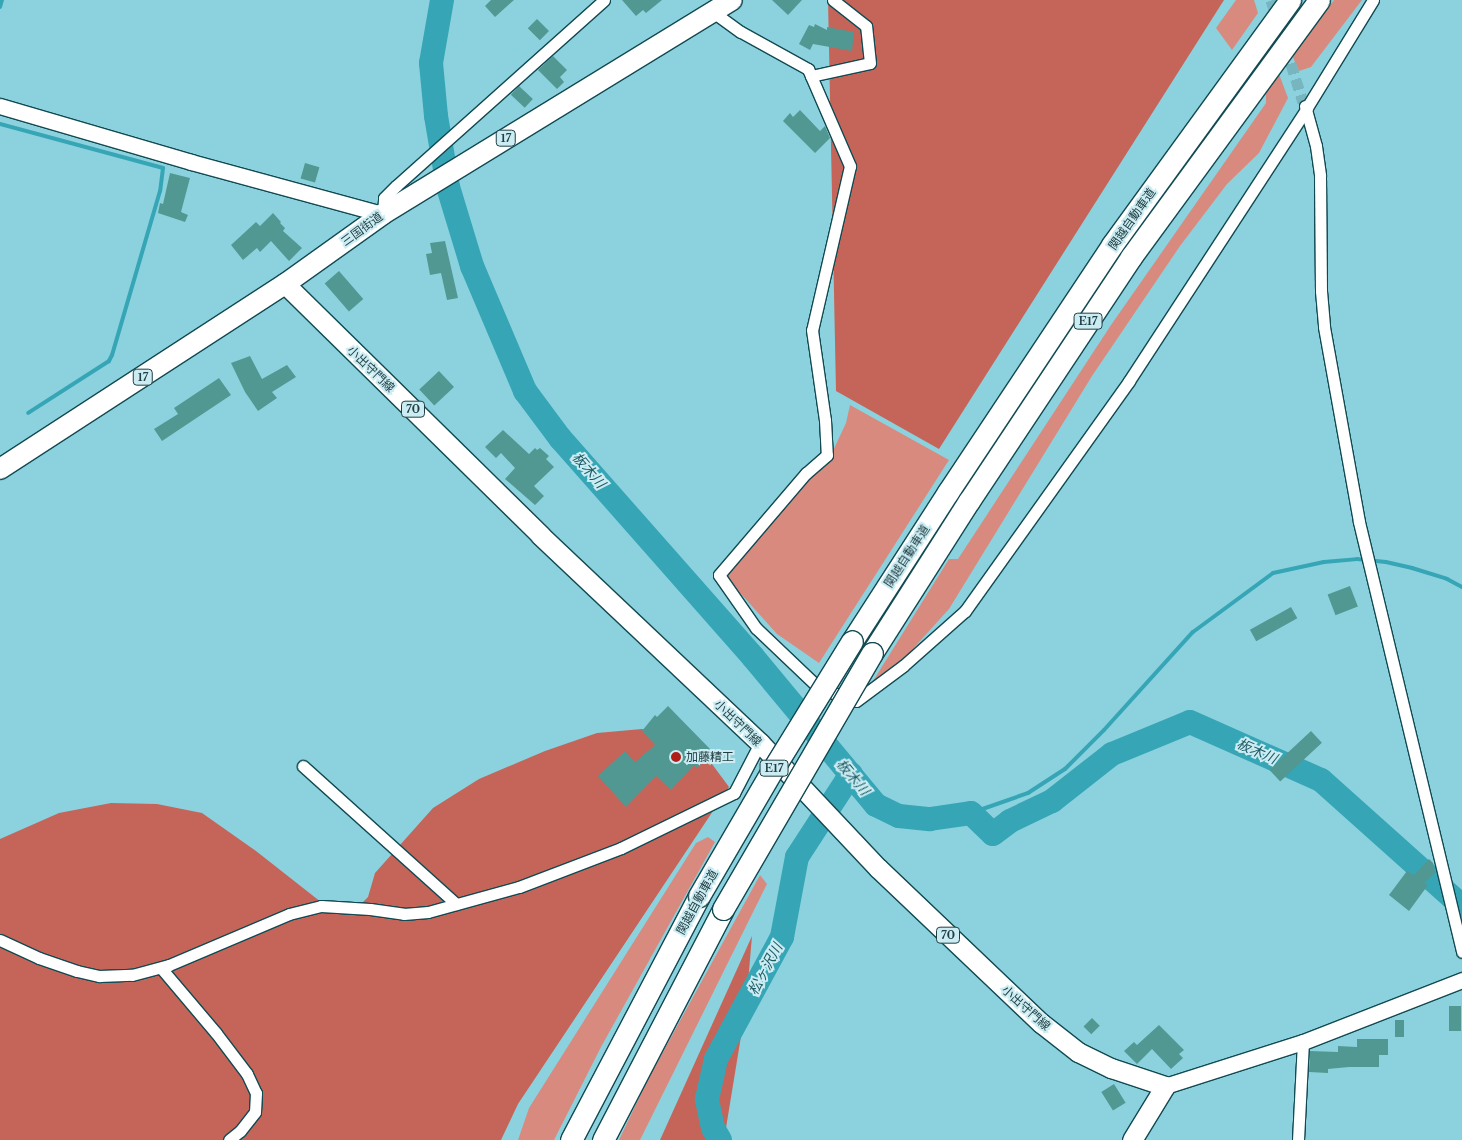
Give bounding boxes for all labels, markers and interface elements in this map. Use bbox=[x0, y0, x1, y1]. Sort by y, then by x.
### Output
road number: 17 bbox=[495, 130, 517, 146]
street label: 関越自動車道 bbox=[1105, 185, 1159, 253]
street label: 三国街道 bbox=[338, 209, 386, 249]
road number: E17 bbox=[1073, 312, 1103, 330]
street label: 小出守門線 bbox=[344, 343, 398, 395]
road number: 17 bbox=[132, 368, 154, 386]
road number: 70 bbox=[400, 400, 426, 418]
water label: 板木川 bbox=[569, 449, 609, 491]
street label: 関越自動車道 bbox=[881, 522, 933, 590]
street label: 小出守門線 bbox=[711, 697, 765, 749]
water label: 板木川 bbox=[1234, 735, 1280, 767]
place label: 加藤精工 bbox=[686, 750, 734, 764]
marker: 加藤精工 bbox=[670, 751, 682, 763]
water label: 板木川 bbox=[833, 756, 873, 798]
road number: E17 bbox=[759, 760, 789, 776]
street label: 関越自動車道 bbox=[673, 867, 721, 937]
road number: 70 bbox=[936, 926, 960, 944]
water label: 松ヶ沢川 bbox=[744, 940, 786, 998]
street label: 小出守門線 bbox=[999, 983, 1053, 1033]

